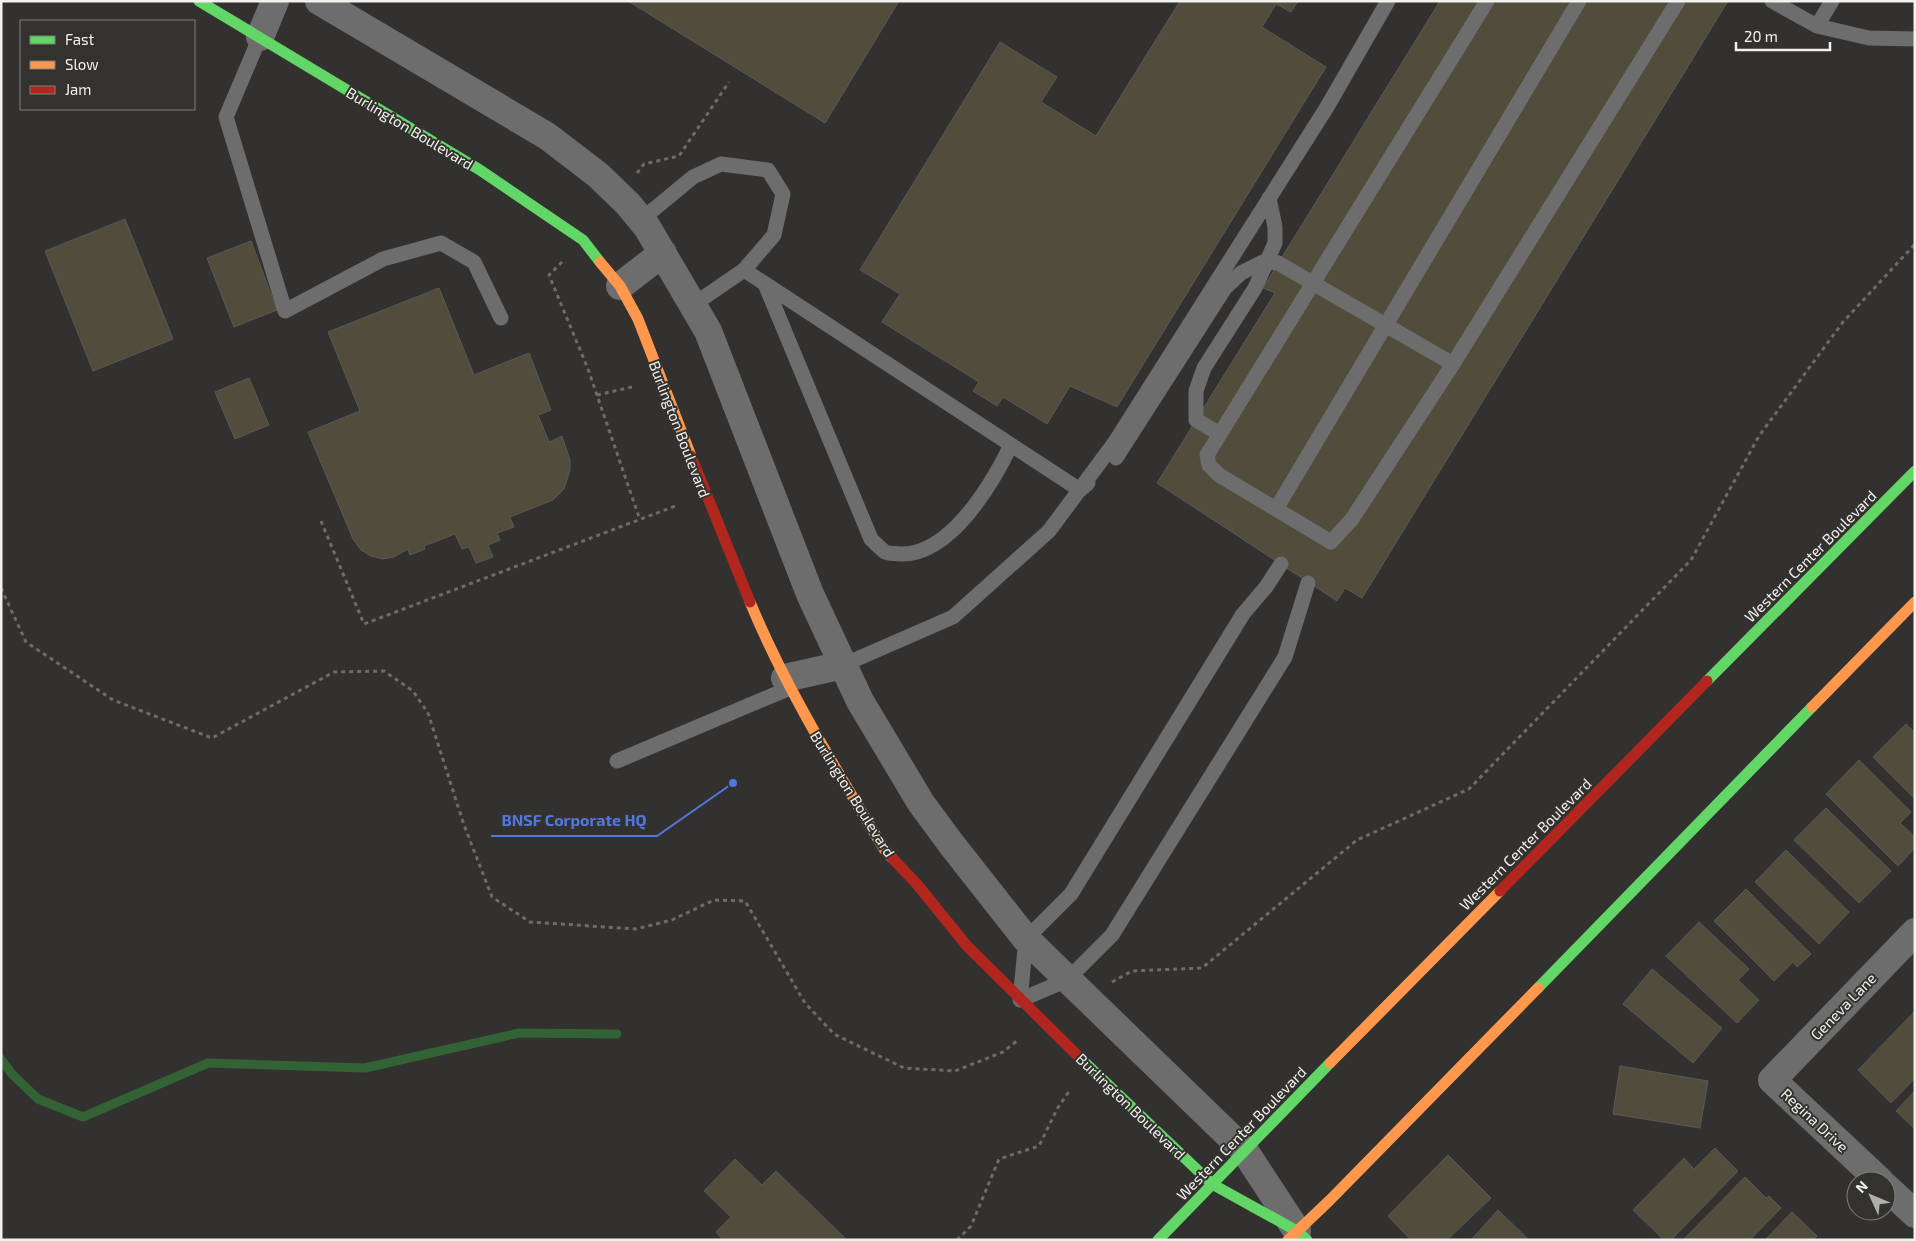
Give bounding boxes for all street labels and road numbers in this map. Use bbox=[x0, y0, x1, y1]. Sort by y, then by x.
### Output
street label: Burlington Boulevard bbox=[343, 83, 477, 173]
street label: Burlington Boulevard bbox=[646, 358, 714, 500]
street label: Western Center Boulevard bbox=[1740, 486, 1880, 626]
street label: Burlington Boulevard bbox=[807, 728, 899, 860]
street label: Western Center Boulevard bbox=[1455, 774, 1595, 914]
street label: Geneva Lane bbox=[1807, 969, 1879, 1043]
street label: Burlington Boulevard bbox=[1073, 1049, 1189, 1163]
street label: Western Center Boulevard bbox=[1172, 1062, 1310, 1204]
street label: Regina Drive bbox=[1778, 1084, 1852, 1156]

